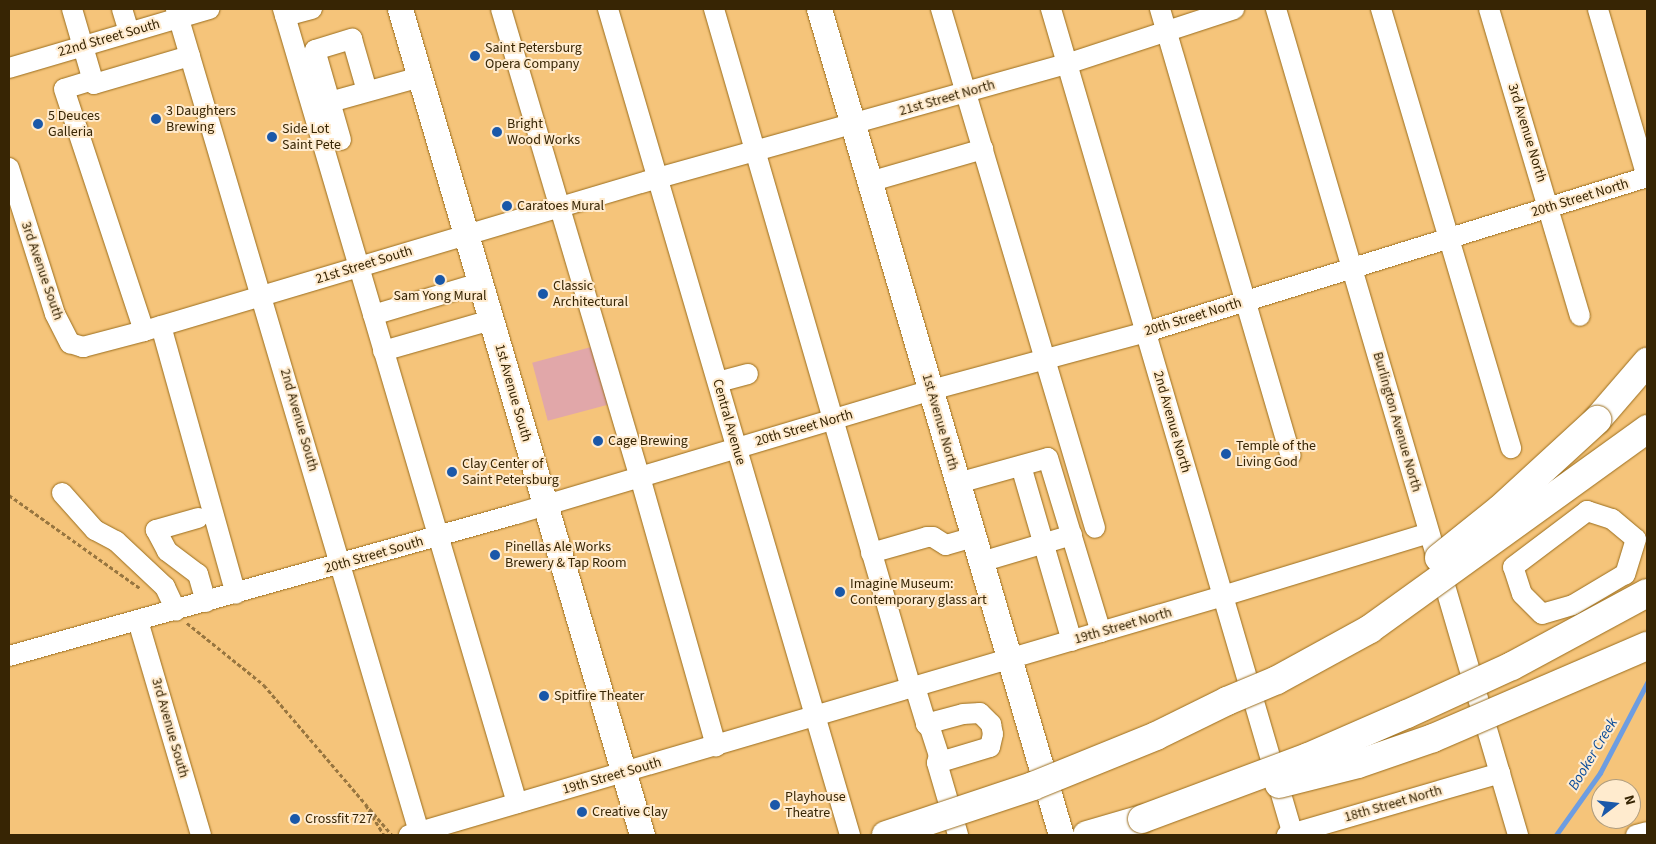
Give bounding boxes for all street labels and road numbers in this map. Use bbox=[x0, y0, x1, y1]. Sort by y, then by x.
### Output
street label: 22nd Street South bbox=[56, 15, 162, 61]
street label: 21st Street North bbox=[897, 76, 997, 120]
street label: 3rd Avenue North bbox=[1504, 82, 1550, 184]
street label: 20th Street North bbox=[1529, 175, 1631, 221]
street label: 3rd Avenue South bbox=[17, 219, 67, 323]
street label: 21st Street South bbox=[314, 242, 414, 288]
street label: 20th Street North bbox=[1142, 294, 1244, 340]
street label: 1st Avenue South bbox=[491, 342, 535, 444]
street label: Burlington Avenue North bbox=[1369, 350, 1425, 494]
street label: 2nd Avenue South bbox=[276, 367, 322, 473]
street label: 2nd Avenue North bbox=[1149, 369, 1195, 475]
street label: 1st Avenue North bbox=[918, 372, 962, 472]
street label: Central Avenue bbox=[709, 377, 749, 467]
street label: 20th Street North bbox=[753, 406, 855, 450]
street label: 20th Street South bbox=[323, 533, 425, 577]
street label: 19th Street North bbox=[1072, 604, 1174, 648]
street label: 3rd Avenue South bbox=[148, 676, 192, 780]
street label: 19th Street South bbox=[561, 754, 663, 798]
street label: 18th Street North bbox=[1342, 782, 1444, 826]

